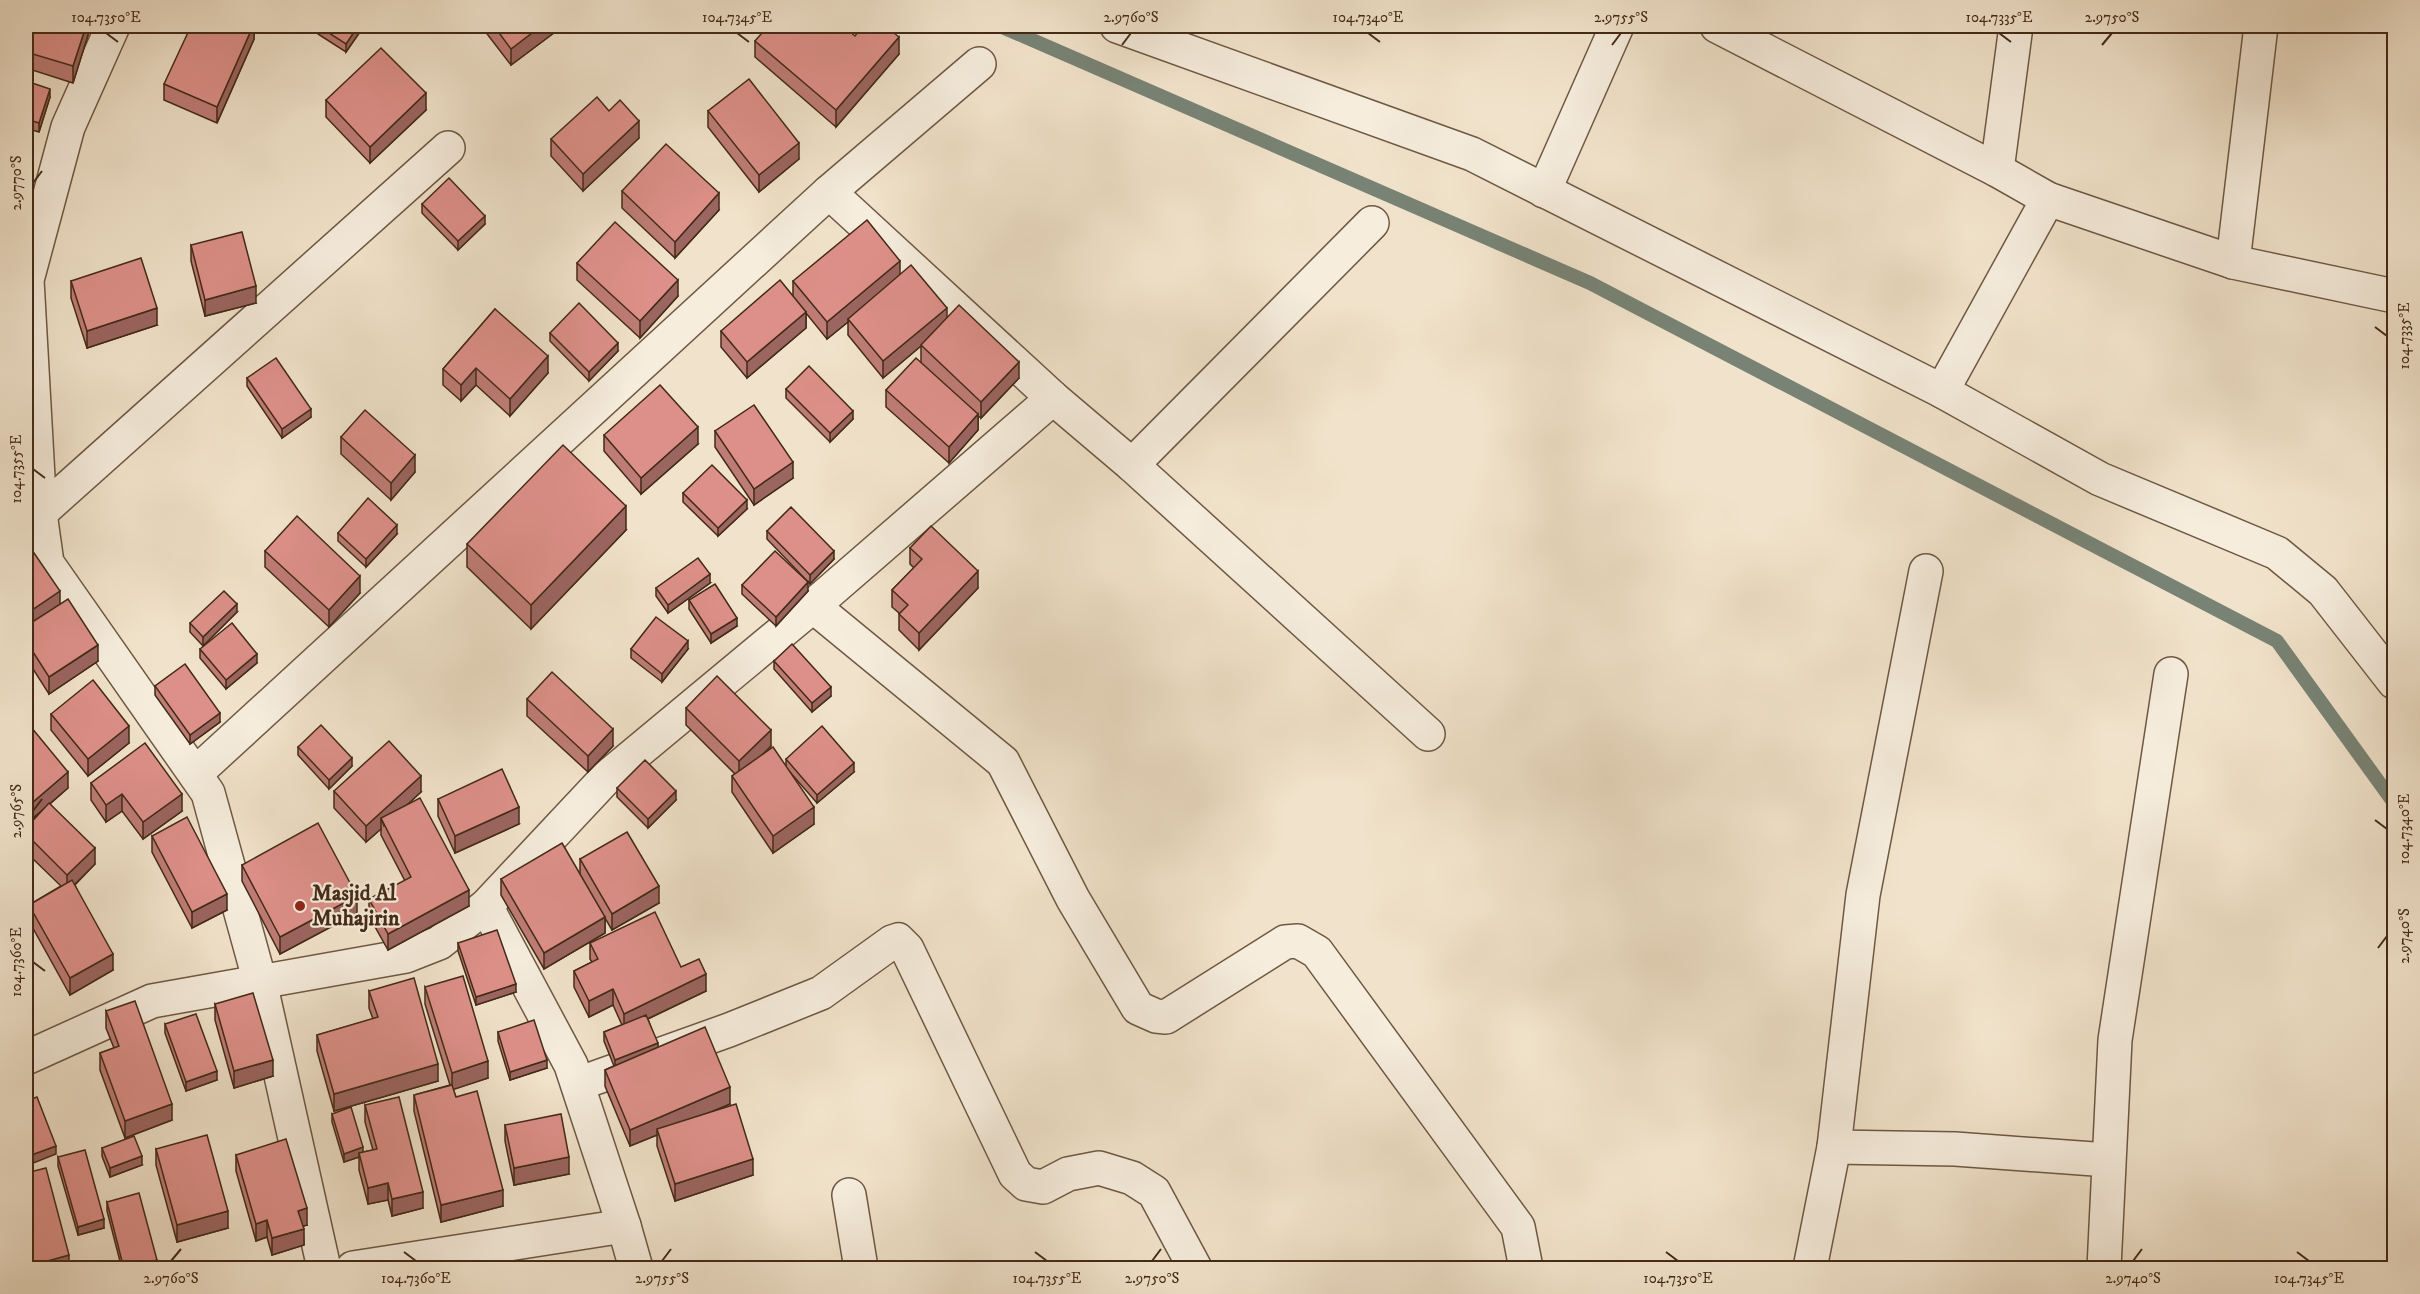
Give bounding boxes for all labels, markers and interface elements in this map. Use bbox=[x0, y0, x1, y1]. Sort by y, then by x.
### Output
text: 104.7350°E bbox=[71, 8, 141, 27]
text: 104.7345°E bbox=[702, 8, 772, 27]
text: 2.9760°S bbox=[1103, 8, 1159, 27]
text: 104.7340°E bbox=[1333, 8, 1404, 27]
text: 2.9755°S bbox=[1594, 8, 1648, 27]
text: 104.7335°E bbox=[1965, 8, 2033, 27]
text: 2.9750°S bbox=[2085, 8, 2139, 27]
text: 2.9770°S bbox=[7, 155, 26, 211]
text: 104.7335°E bbox=[2395, 302, 2414, 370]
text: 104.7355°E bbox=[7, 434, 26, 503]
text: 2.9765°S bbox=[7, 784, 26, 838]
text: 104.7340°E bbox=[2395, 793, 2414, 864]
place label: Masjid Al Muhajirin bbox=[312, 880, 400, 933]
marker: Masjid Al Muhajirin bbox=[293, 899, 307, 913]
text: 2.9740°S bbox=[2395, 908, 2414, 964]
text: 104.7360°E bbox=[7, 927, 26, 997]
text: 2.9760°S bbox=[143, 1269, 199, 1288]
text: 104.7360°E bbox=[381, 1269, 451, 1288]
text: 2.9755°S bbox=[635, 1269, 689, 1288]
text: 104.7355°E bbox=[1013, 1269, 1082, 1288]
text: 2.9750°S bbox=[1125, 1269, 1179, 1288]
text: 104.7350°E bbox=[1643, 1269, 1713, 1288]
text: 2.9740°S bbox=[2105, 1269, 2161, 1288]
text: 104.7345°E bbox=[2274, 1269, 2344, 1288]

